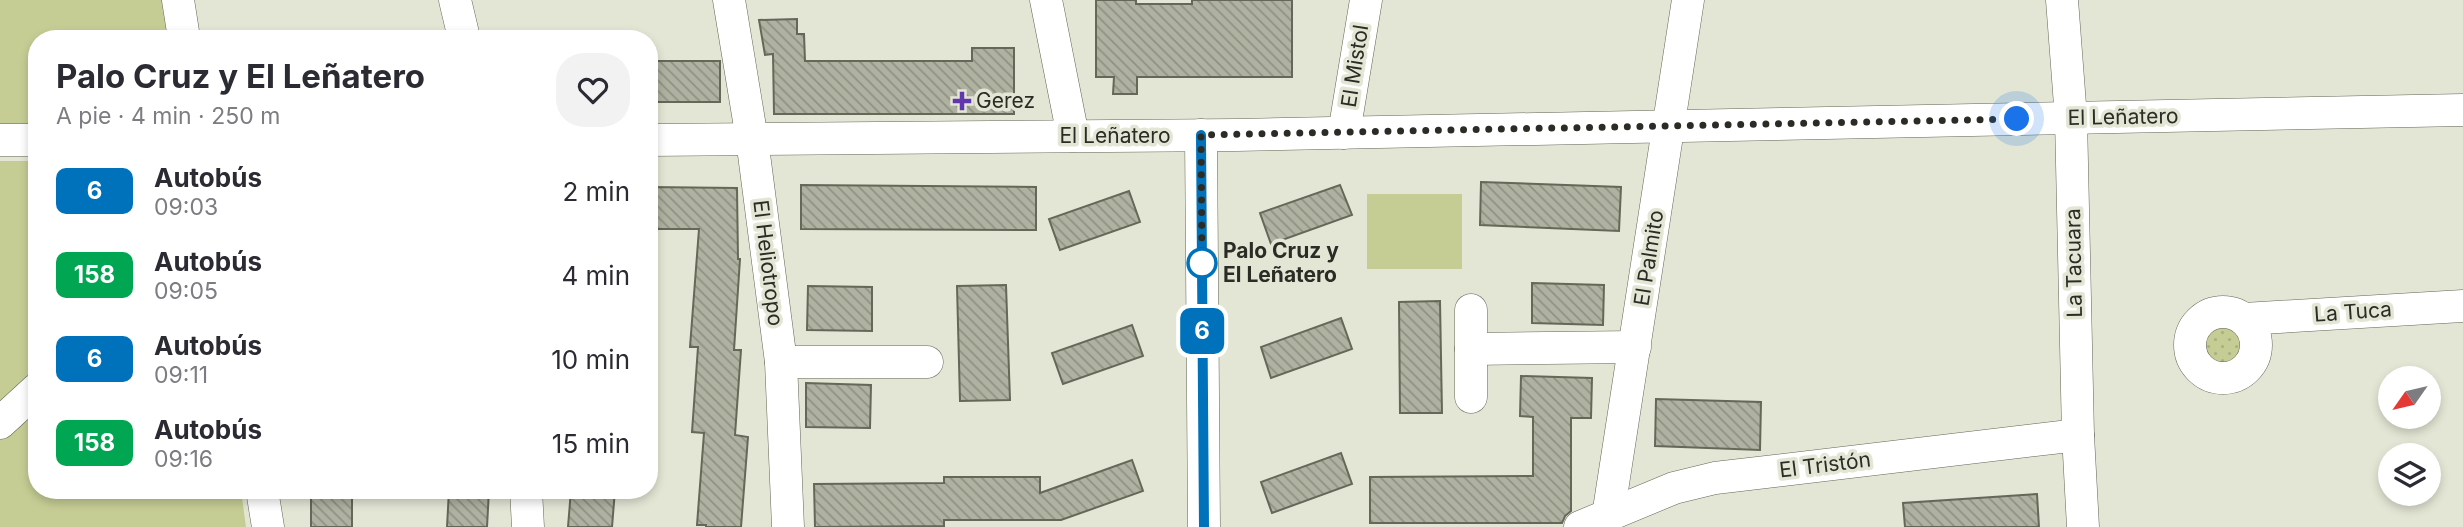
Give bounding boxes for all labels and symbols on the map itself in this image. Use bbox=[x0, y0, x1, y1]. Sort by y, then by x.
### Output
street label: El Mistol bbox=[1336, 23, 1373, 109]
place label: Gerez bbox=[976, 88, 1035, 113]
marker: Gerez bbox=[954, 93, 970, 109]
your location bbox=[1999, 101, 2034, 136]
street label: El Leñatero bbox=[2067, 103, 2179, 130]
street label: El Leñatero bbox=[1060, 123, 1171, 148]
street label: El Heliotropo bbox=[748, 199, 789, 327]
street label: El Palmito bbox=[1629, 208, 1668, 308]
street label: La Tacuara bbox=[2060, 208, 2087, 318]
place label: Palo Cruz y El Leñatero bbox=[1223, 238, 1339, 287]
marker: Palo Cruz y El Leñatero bbox=[1187, 248, 1217, 278]
street label: La Tuca bbox=[2313, 296, 2393, 327]
line badge: 6 bbox=[1179, 308, 1225, 354]
north arrow bbox=[2378, 366, 2441, 429]
street label: El Tristón bbox=[1778, 446, 1872, 483]

